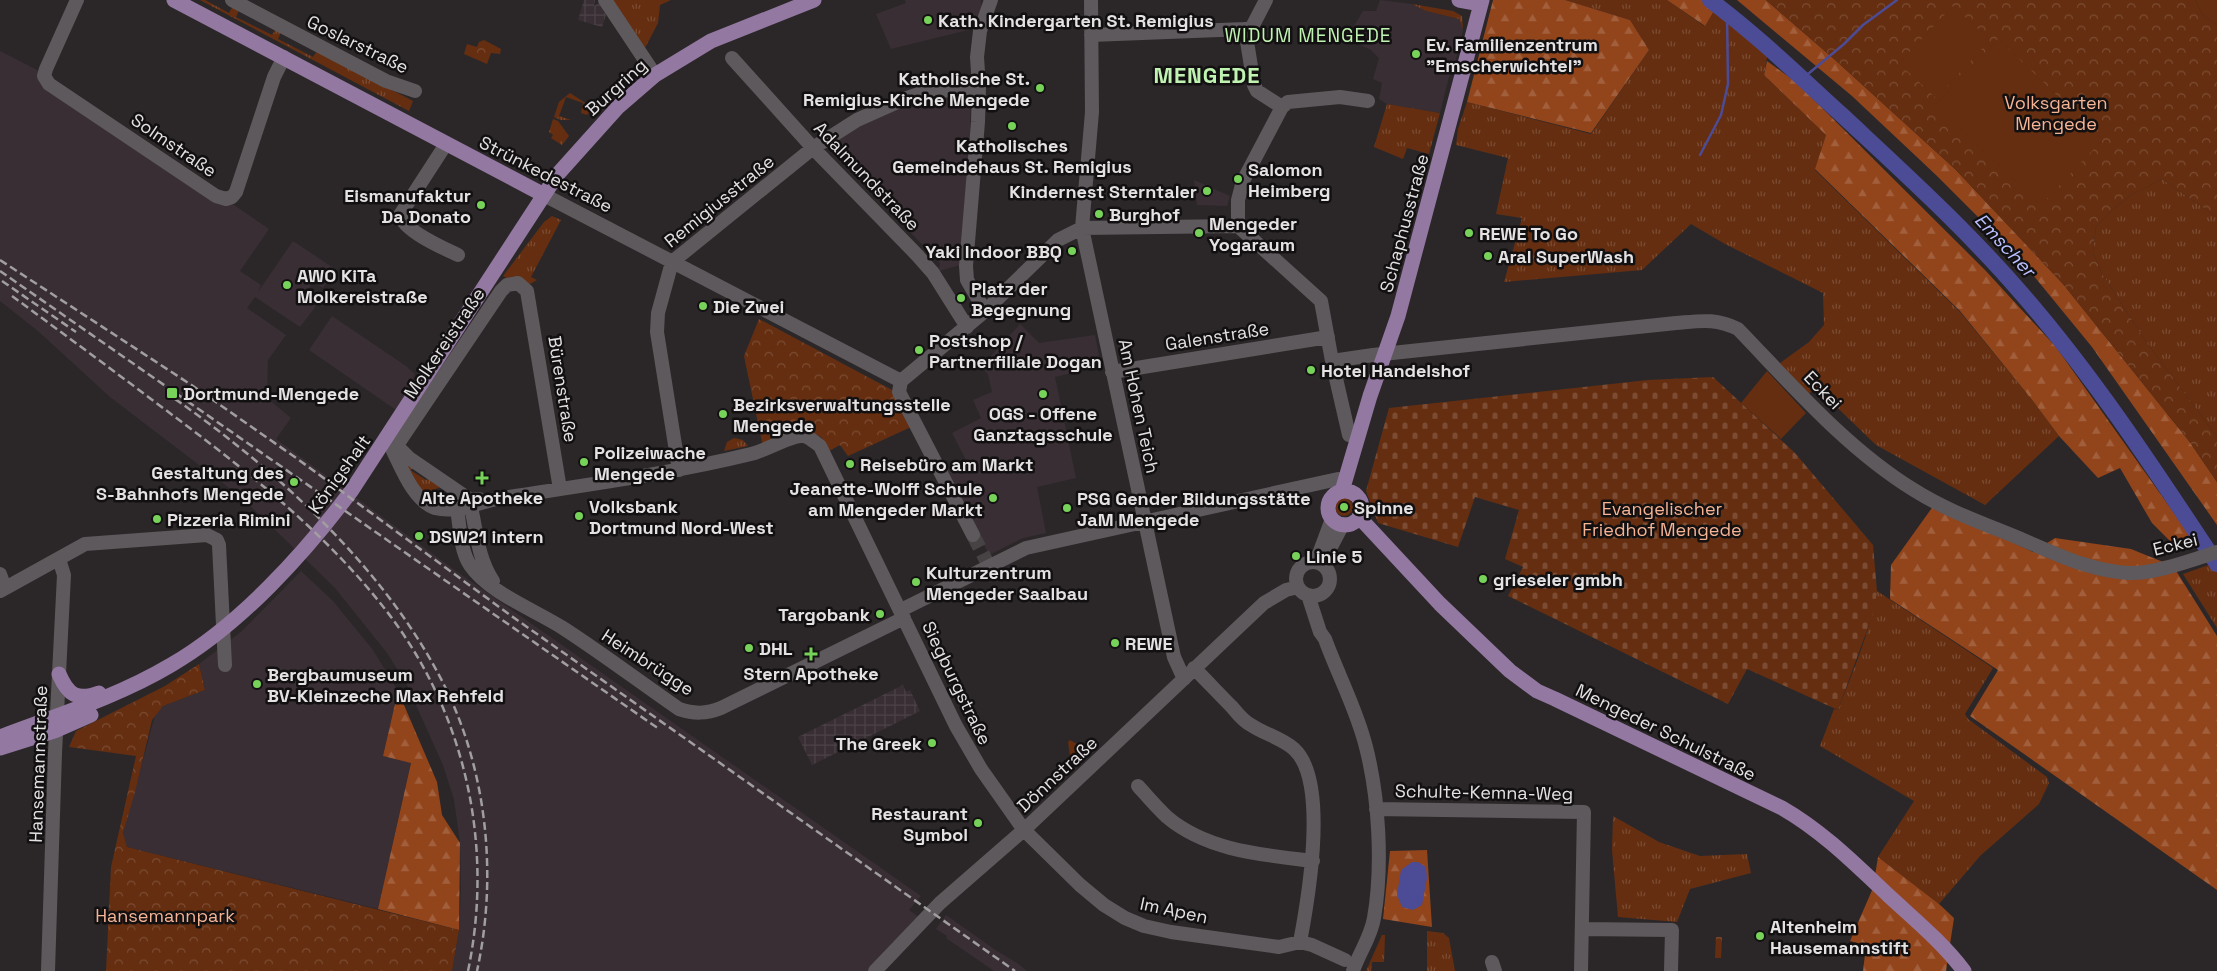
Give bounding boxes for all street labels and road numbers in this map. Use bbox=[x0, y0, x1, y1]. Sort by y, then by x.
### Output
street label: Goslarstraße bbox=[303, 10, 413, 78]
street label: Burgring bbox=[581, 53, 651, 121]
street label: Solmstraße bbox=[127, 108, 221, 182]
street label: Adalmundstraße bbox=[809, 117, 925, 235]
street label: Strünkedestraße bbox=[475, 130, 617, 218]
street label: Remigiusstraße bbox=[659, 150, 779, 252]
street label: Schaphusstraße bbox=[1374, 151, 1434, 295]
street label: Molkereistraße bbox=[398, 283, 490, 403]
street label: Galenstraße bbox=[1164, 316, 1270, 356]
street label: Bürenstraße bbox=[543, 334, 583, 444]
street label: Am Hohen Teich bbox=[1114, 337, 1164, 475]
street label: Eckei bbox=[1799, 366, 1847, 414]
street label: Königshalt bbox=[303, 430, 375, 518]
street label: Eckei bbox=[2150, 527, 2200, 561]
street label: Siegburgstraße bbox=[917, 617, 997, 749]
street label: Heimbrügge bbox=[597, 624, 699, 700]
street label: Mengeder Schulstraße bbox=[1572, 678, 1760, 786]
street label: Hansemannstraße bbox=[24, 685, 52, 843]
street label: Dönnstraße bbox=[1012, 731, 1102, 817]
street label: Schulte-Kemna-Weg bbox=[1395, 779, 1573, 805]
street label: Im Apen bbox=[1138, 892, 1210, 928]

